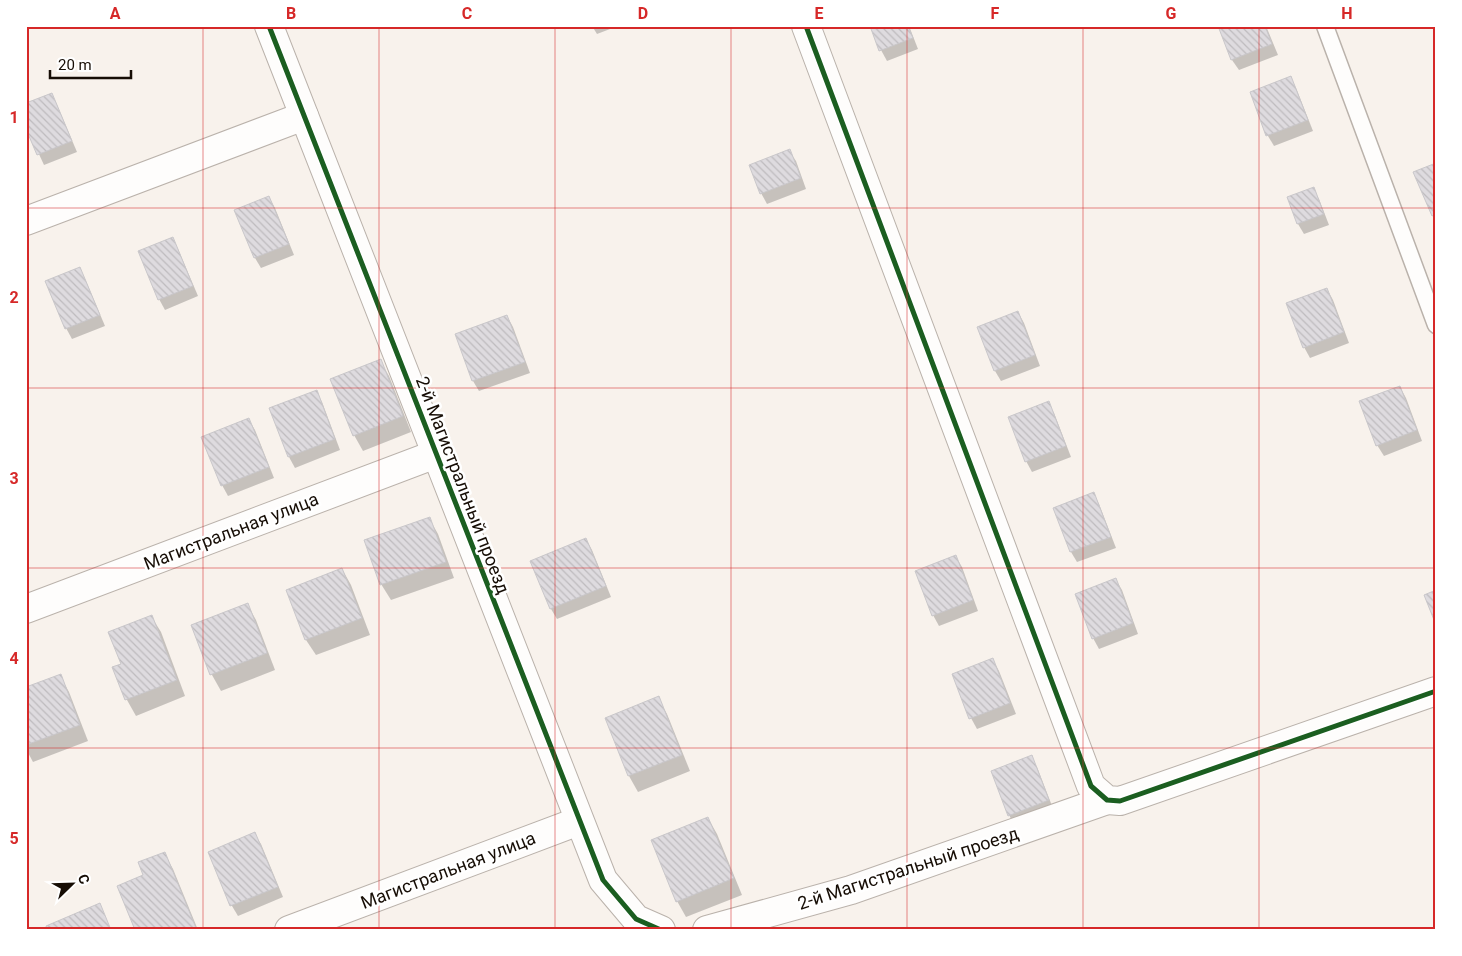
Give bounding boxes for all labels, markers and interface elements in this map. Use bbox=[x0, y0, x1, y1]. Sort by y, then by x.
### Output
text: A bbox=[110, 4, 121, 23]
text: B bbox=[286, 4, 296, 23]
text: C bbox=[462, 4, 472, 23]
text: D bbox=[638, 4, 648, 23]
text: E bbox=[815, 4, 824, 23]
text: F bbox=[991, 4, 1000, 23]
text: G bbox=[1166, 4, 1177, 23]
text: H bbox=[1341, 4, 1353, 23]
scale bar bbox=[50, 48, 131, 80]
text: 20 m bbox=[58, 56, 92, 74]
text: 1 bbox=[9, 108, 19, 127]
text: 2 bbox=[9, 288, 19, 307]
street label: 2-й Магистральный проезд bbox=[412, 373, 514, 597]
text: 3 bbox=[9, 469, 19, 488]
street label: Магистральная улица bbox=[141, 488, 321, 574]
text: 4 bbox=[9, 649, 19, 668]
street label: 2-й Магистральный проезд bbox=[795, 822, 1021, 914]
street label: Магистральная улица bbox=[358, 827, 538, 913]
text: 5 bbox=[9, 829, 19, 848]
north arrow bbox=[48, 858, 98, 908]
text: С bbox=[75, 872, 93, 886]

